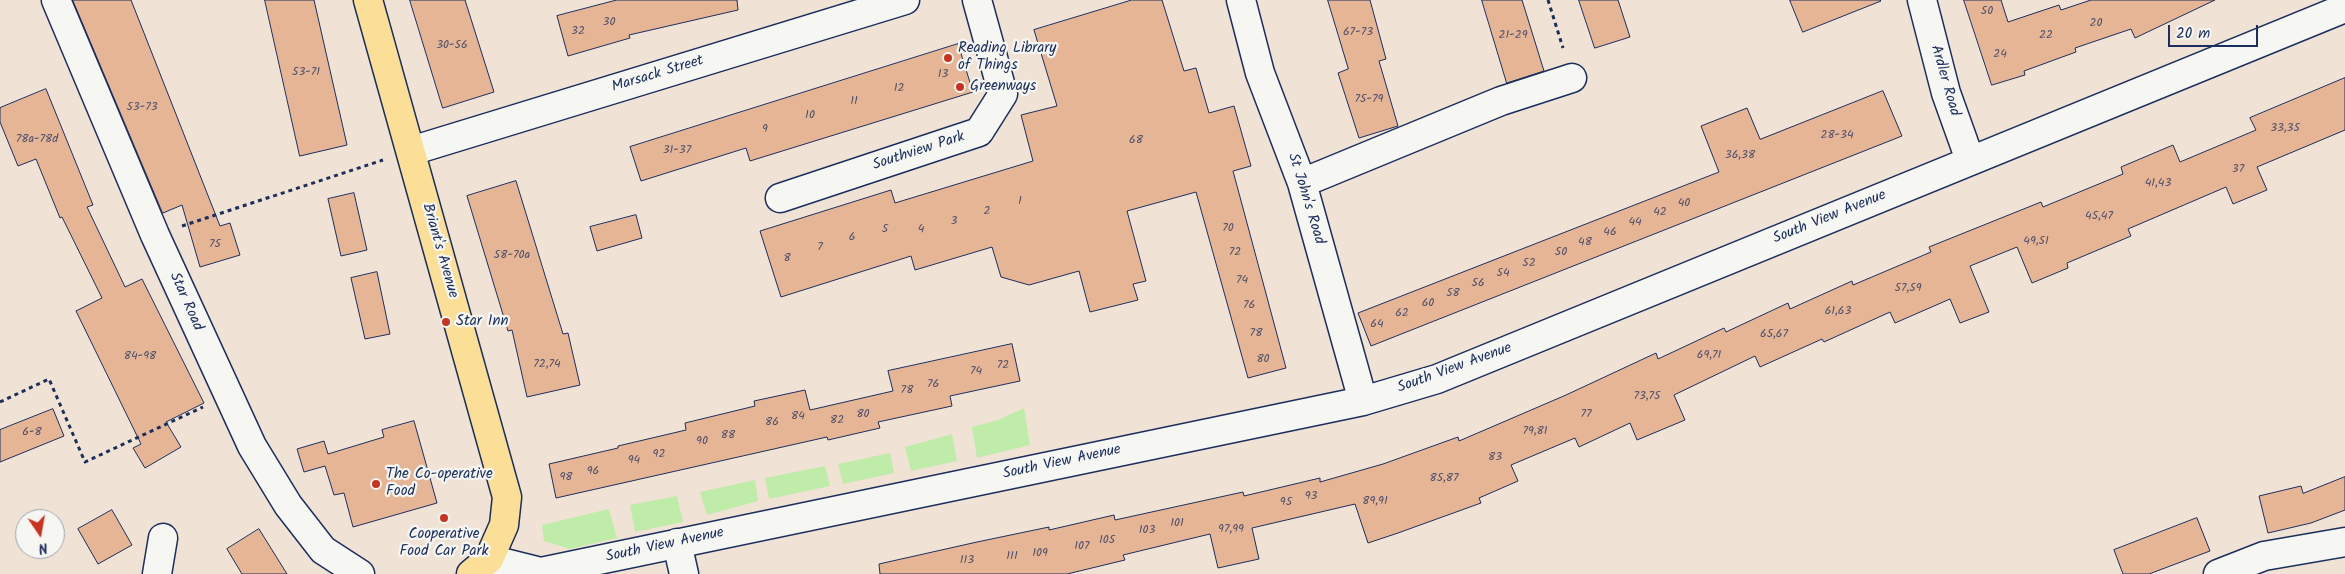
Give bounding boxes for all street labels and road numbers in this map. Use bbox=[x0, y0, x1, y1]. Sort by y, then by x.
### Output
street label: Ardler Road bbox=[1925, 43, 1963, 119]
street label: Marsack Street bbox=[610, 53, 706, 97]
street label: Southview Park bbox=[871, 129, 967, 175]
street label: St John's Road bbox=[1283, 151, 1327, 247]
street label: South View Avenue bbox=[1771, 187, 1889, 249]
street label: Briant's Avenue bbox=[417, 202, 461, 300]
street label: Star Road bbox=[164, 270, 206, 334]
street label: South View Avenue bbox=[1395, 340, 1515, 398]
street label: South View Avenue bbox=[1001, 442, 1123, 484]
street label: South View Avenue bbox=[604, 525, 726, 567]

